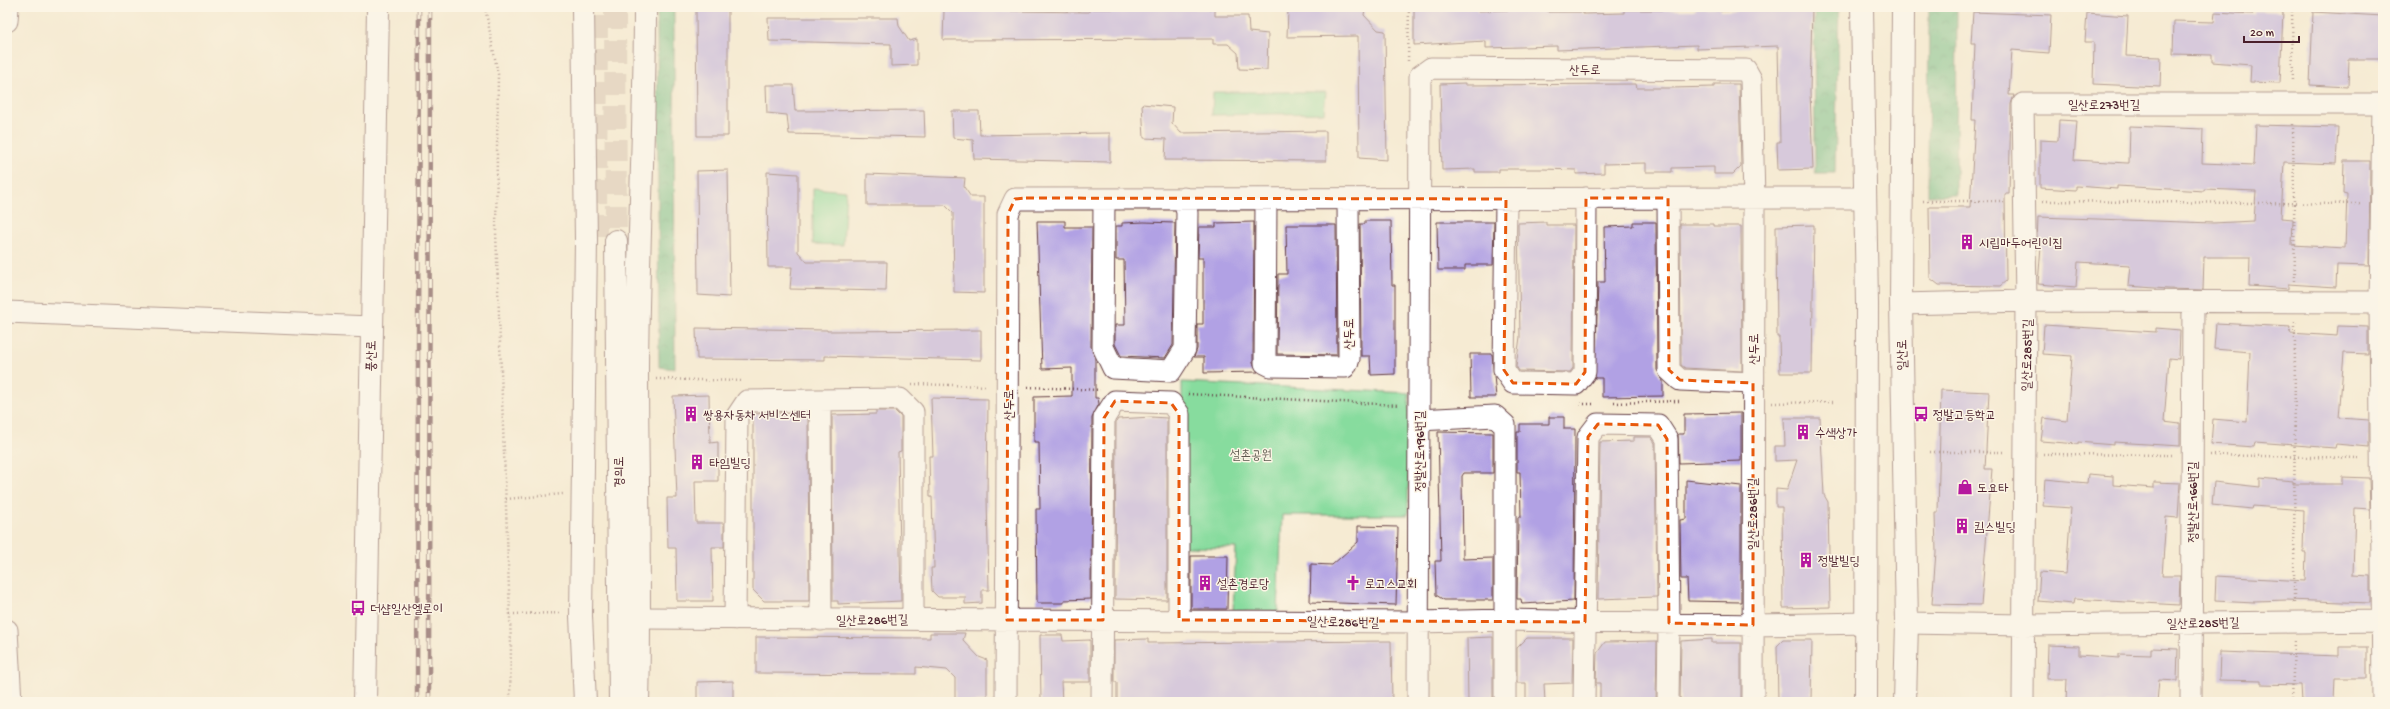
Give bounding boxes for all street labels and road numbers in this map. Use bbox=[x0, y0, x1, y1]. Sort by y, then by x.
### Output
street label: 산두로 bbox=[1569, 64, 1601, 79]
street label: 일산로273번길 bbox=[2068, 99, 2140, 114]
street label: 산두로 bbox=[1343, 318, 1358, 350]
street label: 일산로285번길 bbox=[2020, 319, 2037, 391]
street label: 산두로 bbox=[1748, 333, 1763, 365]
street label: 일산로 bbox=[1896, 339, 1911, 371]
street label: 풍산로 bbox=[365, 340, 380, 372]
street label: 산두로 bbox=[1003, 389, 1018, 421]
street label: 정발산로196번길 bbox=[1414, 410, 1429, 492]
street label: 경의로 bbox=[613, 456, 628, 488]
street label: 정발산로166번길 bbox=[2187, 461, 2202, 543]
street label: 일산로286번길 bbox=[1747, 478, 1762, 550]
street label: 일산로286번길 bbox=[836, 613, 908, 630]
street label: 일산로286번길 bbox=[1307, 615, 1379, 632]
street label: 일산로285번길 bbox=[2167, 616, 2239, 633]

